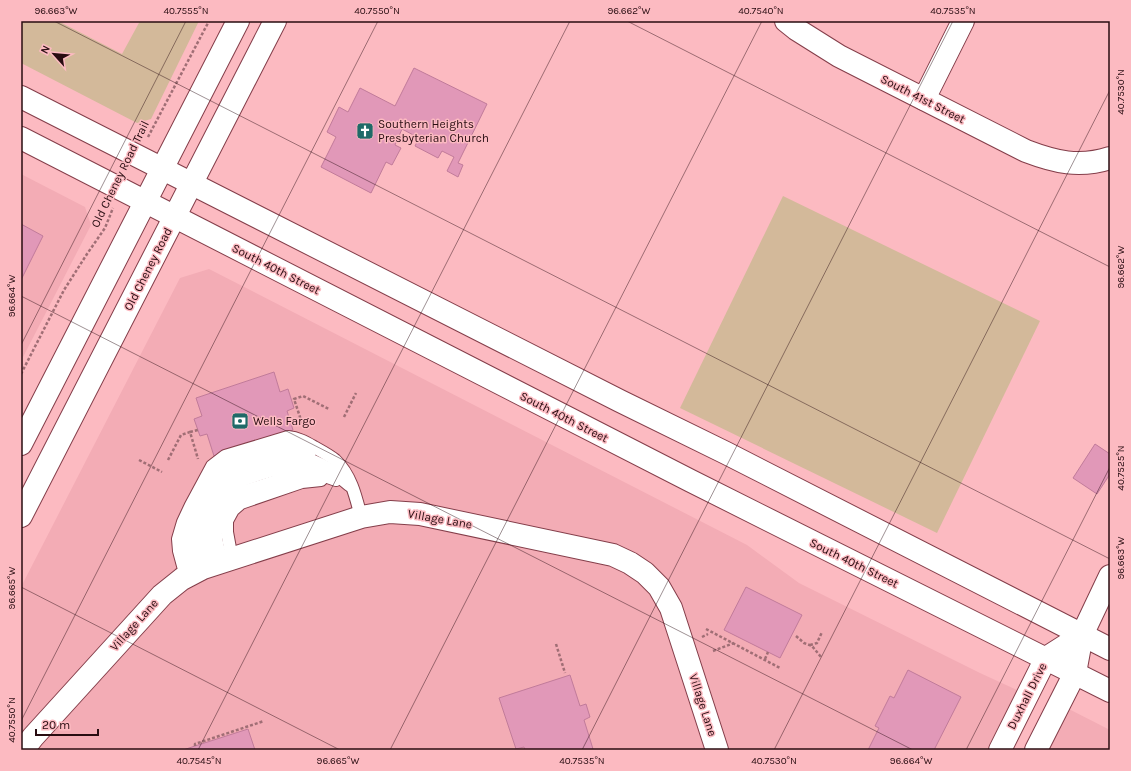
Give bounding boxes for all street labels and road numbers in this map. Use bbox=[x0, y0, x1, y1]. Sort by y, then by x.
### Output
street label: South 41st Street bbox=[878, 72, 968, 127]
street label: Old Cheney Road Trail bbox=[88, 118, 152, 230]
street label: Old Cheney Road bbox=[121, 225, 175, 313]
street label: South 40th Street bbox=[230, 241, 323, 297]
street label: South 40th Street bbox=[518, 389, 611, 445]
street label: Village Lane bbox=[407, 506, 473, 532]
street label: South 40th Street bbox=[807, 535, 901, 591]
street label: Village Lane bbox=[107, 596, 161, 654]
street label: Duxhall Drive bbox=[1004, 660, 1050, 732]
street label: Village Lane bbox=[686, 672, 720, 738]

